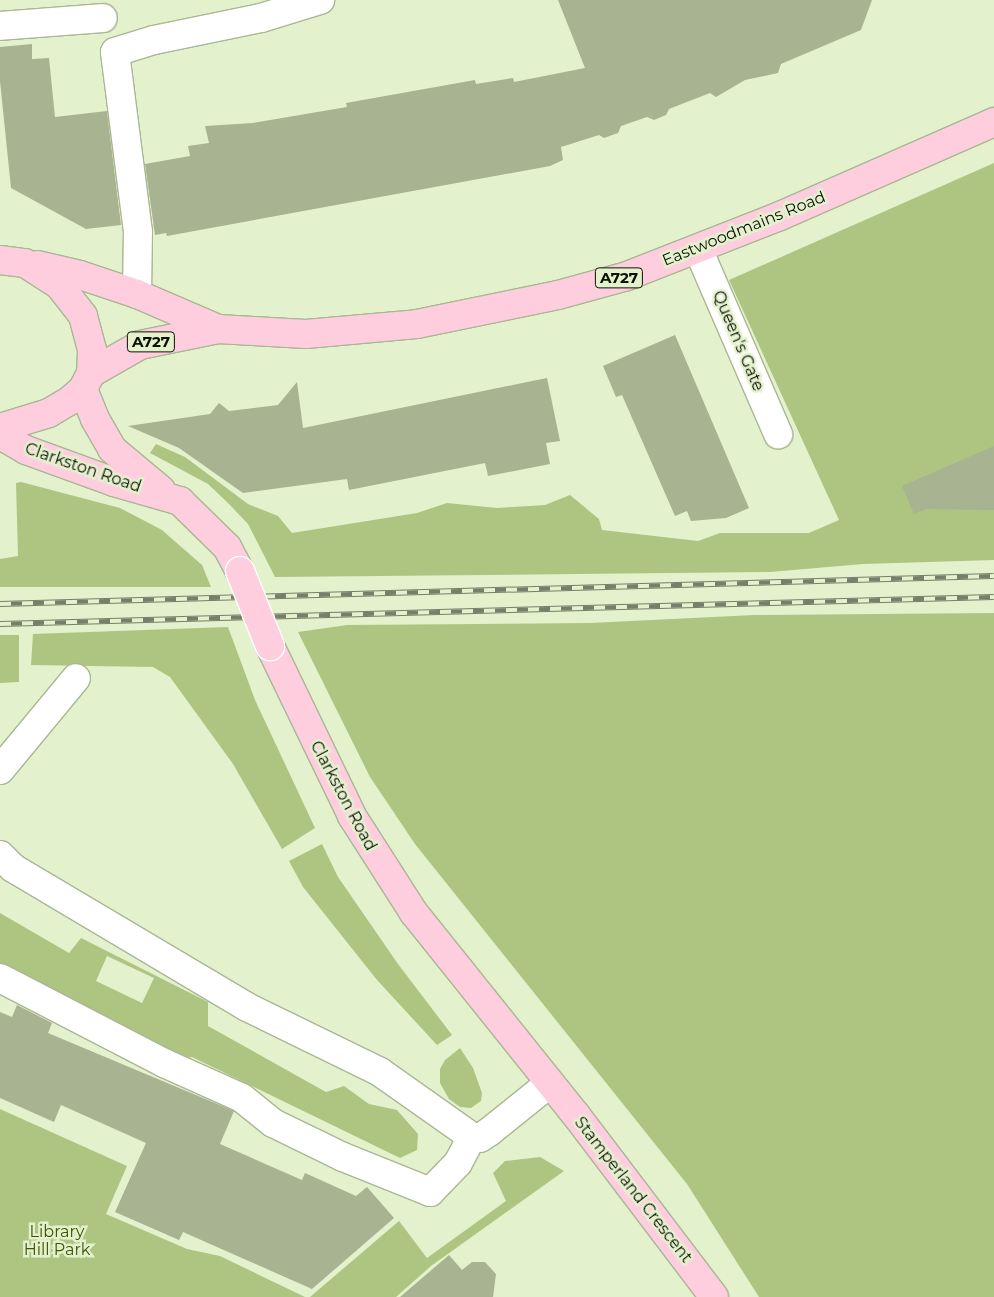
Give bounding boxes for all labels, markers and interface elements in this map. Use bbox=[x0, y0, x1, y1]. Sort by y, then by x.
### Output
street label: Eastwoodmains Road bbox=[660, 187, 828, 271]
road number: A727 bbox=[594, 266, 644, 290]
street label: Queen's Gate bbox=[708, 288, 768, 394]
road number: A727 bbox=[126, 330, 176, 354]
street label: Clarkston Road bbox=[22, 439, 144, 497]
street label: Clarkston Road bbox=[306, 738, 380, 854]
street label: Stamperland Crescent bbox=[570, 1113, 696, 1267]
park label: Library Hill Park bbox=[24, 1222, 90, 1260]

